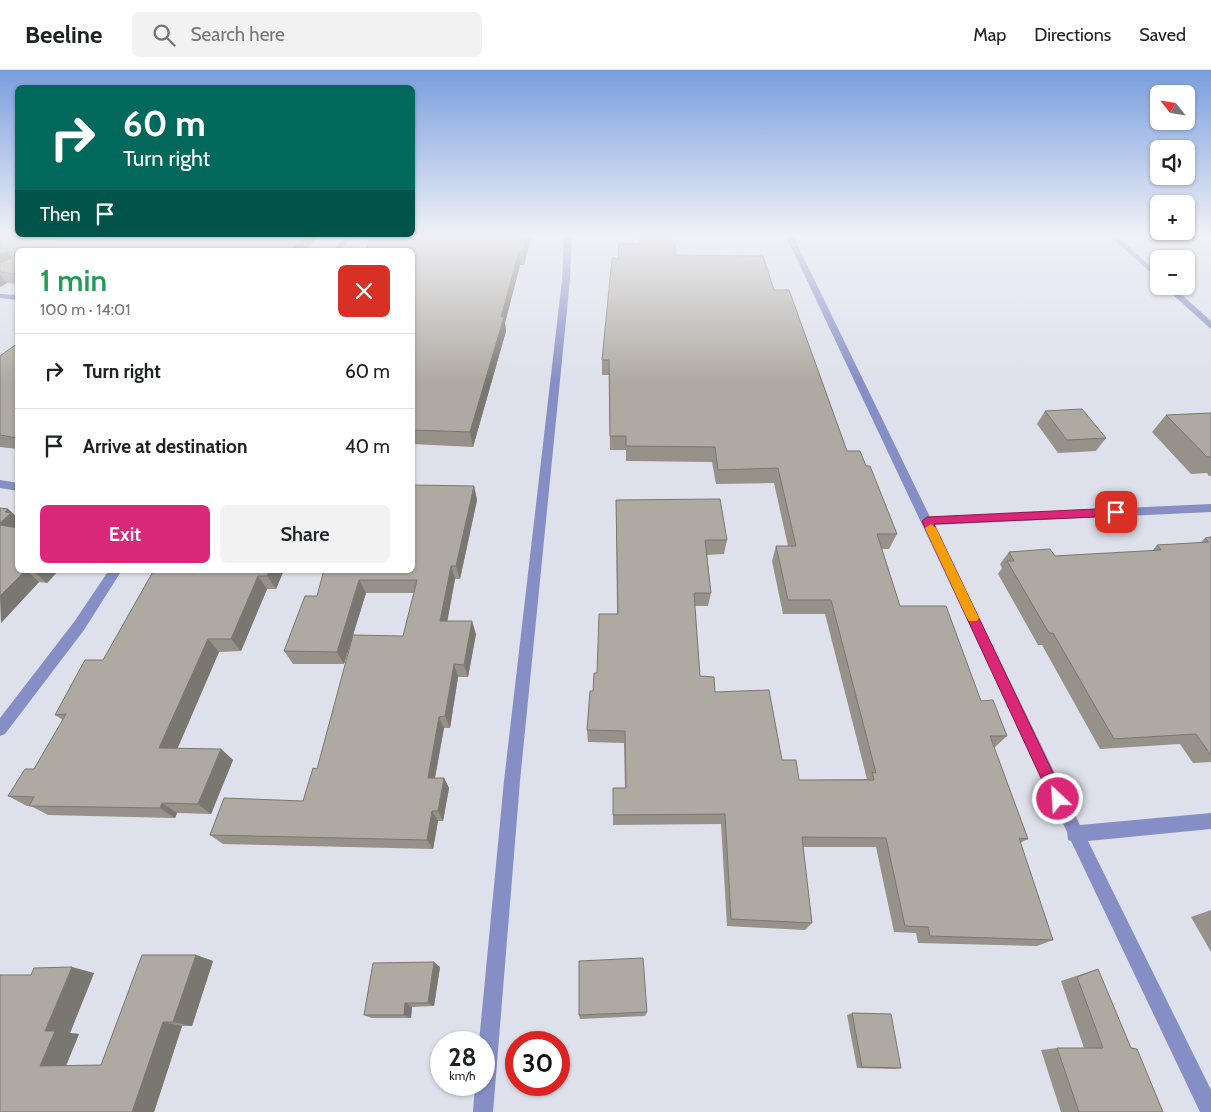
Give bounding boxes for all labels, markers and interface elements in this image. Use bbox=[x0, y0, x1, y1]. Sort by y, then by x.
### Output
search box bbox=[132, 12, 482, 57]
text: Beeline bbox=[25, 20, 102, 49]
icon: search bbox=[150, 21, 178, 49]
text: Search here bbox=[190, 23, 285, 46]
text: Map bbox=[973, 24, 1006, 46]
text: Directions bbox=[1034, 24, 1111, 46]
text: Saved bbox=[1139, 24, 1186, 46]
north arrow bbox=[1150, 85, 1195, 130]
map controls bbox=[1150, 85, 1195, 295]
text: 60 m bbox=[123, 102, 206, 145]
icon: right bbox=[40, 105, 105, 170]
button: sound bbox=[1150, 140, 1195, 185]
text: Turn right bbox=[123, 145, 210, 172]
button: + bbox=[1150, 195, 1195, 240]
icon: arrive bbox=[91, 200, 119, 228]
text: Then bbox=[40, 203, 81, 226]
button: − bbox=[1150, 250, 1195, 295]
text: 1 min bbox=[40, 262, 107, 299]
button: close bbox=[338, 265, 390, 317]
text: 100 m · 14:01 bbox=[40, 300, 130, 319]
icon: right bbox=[40, 357, 68, 385]
text: Turn right bbox=[83, 360, 161, 383]
text: 60 m bbox=[345, 360, 390, 383]
icon: arrive bbox=[40, 432, 68, 460]
text: Arrive at destination bbox=[83, 435, 247, 458]
text: 40 m bbox=[345, 435, 390, 458]
pin bbox=[1095, 491, 1137, 533]
icon: arrive bbox=[1102, 498, 1130, 526]
button: Exit bbox=[40, 505, 210, 563]
button: Share bbox=[220, 505, 390, 563]
position arrow bbox=[1031, 772, 1083, 824]
speed limit sign: 30 bbox=[505, 1031, 570, 1096]
text: 28 bbox=[448, 1042, 477, 1072]
text: km/h bbox=[449, 1068, 476, 1083]

